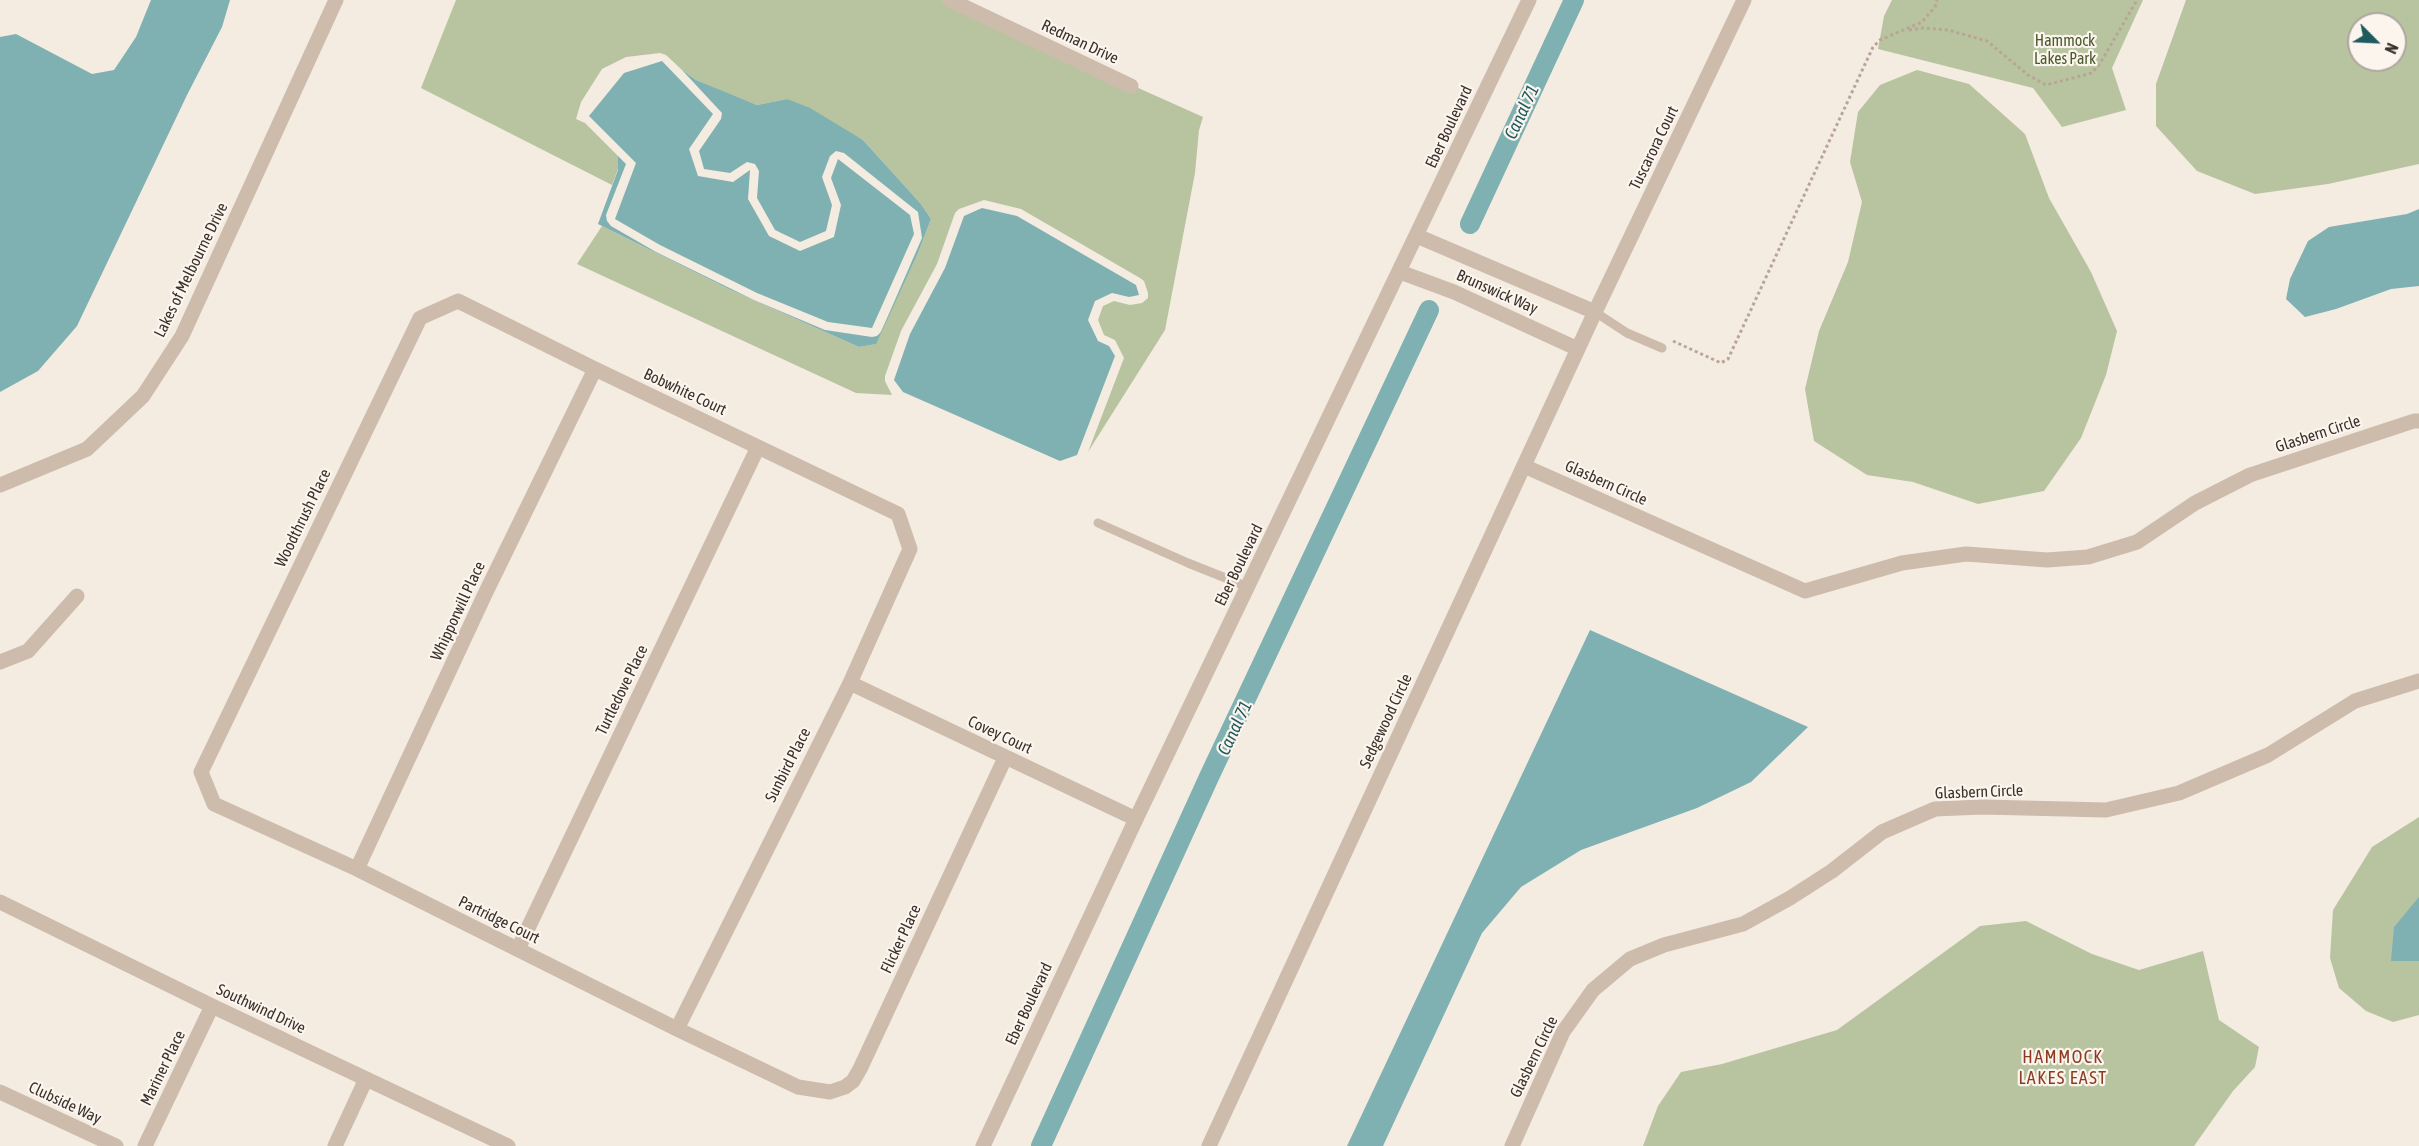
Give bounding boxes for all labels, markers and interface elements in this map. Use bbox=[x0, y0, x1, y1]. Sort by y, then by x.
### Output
north arrow bbox=[2347, 12, 2407, 72]
street label: Redman Drive bbox=[1038, 16, 1122, 68]
park label: Hammock Lakes Park bbox=[2034, 31, 2096, 69]
text: N bbox=[2381, 41, 2402, 56]
water label: Canal 71 bbox=[1500, 81, 1544, 143]
street label: Eber Boulevard bbox=[1422, 83, 1476, 171]
street label: Tuscarora Court bbox=[1625, 103, 1683, 193]
street label: Lakes of Melbourne Drive bbox=[150, 199, 232, 341]
street label: Brunswick Way bbox=[1453, 266, 1541, 318]
street label: Bobwhite Court bbox=[641, 364, 729, 420]
street label: Glasbern Circle bbox=[2273, 411, 2363, 457]
street label: Glasbern Circle bbox=[1562, 456, 1650, 510]
street label: Woodthrush Place bbox=[271, 466, 335, 570]
street label: Eber Boulevard bbox=[1211, 521, 1267, 609]
street label: Whipporwill Place bbox=[427, 558, 489, 664]
street label: Turtledove Place bbox=[592, 642, 652, 738]
street label: Sedgewood Circle bbox=[1356, 671, 1416, 771]
water label: Canal 71 bbox=[1213, 697, 1257, 759]
street label: Covey Court bbox=[965, 712, 1035, 758]
street label: Sunbird Place bbox=[761, 725, 815, 805]
street label: Glasbern Circle bbox=[1935, 781, 2023, 803]
street label: Partridge Court bbox=[455, 892, 543, 948]
street label: Flicker Place bbox=[877, 901, 925, 977]
street label: Eber Boulevard bbox=[1002, 960, 1056, 1048]
street label: Southwind Drive bbox=[213, 980, 309, 1038]
street label: Glasbern Circle bbox=[1506, 1013, 1562, 1101]
street label: Mariner Place bbox=[137, 1027, 189, 1109]
district label: HAMMOCK LAKES EAST bbox=[2018, 1046, 2108, 1088]
street label: Clubside Way bbox=[25, 1078, 105, 1128]

